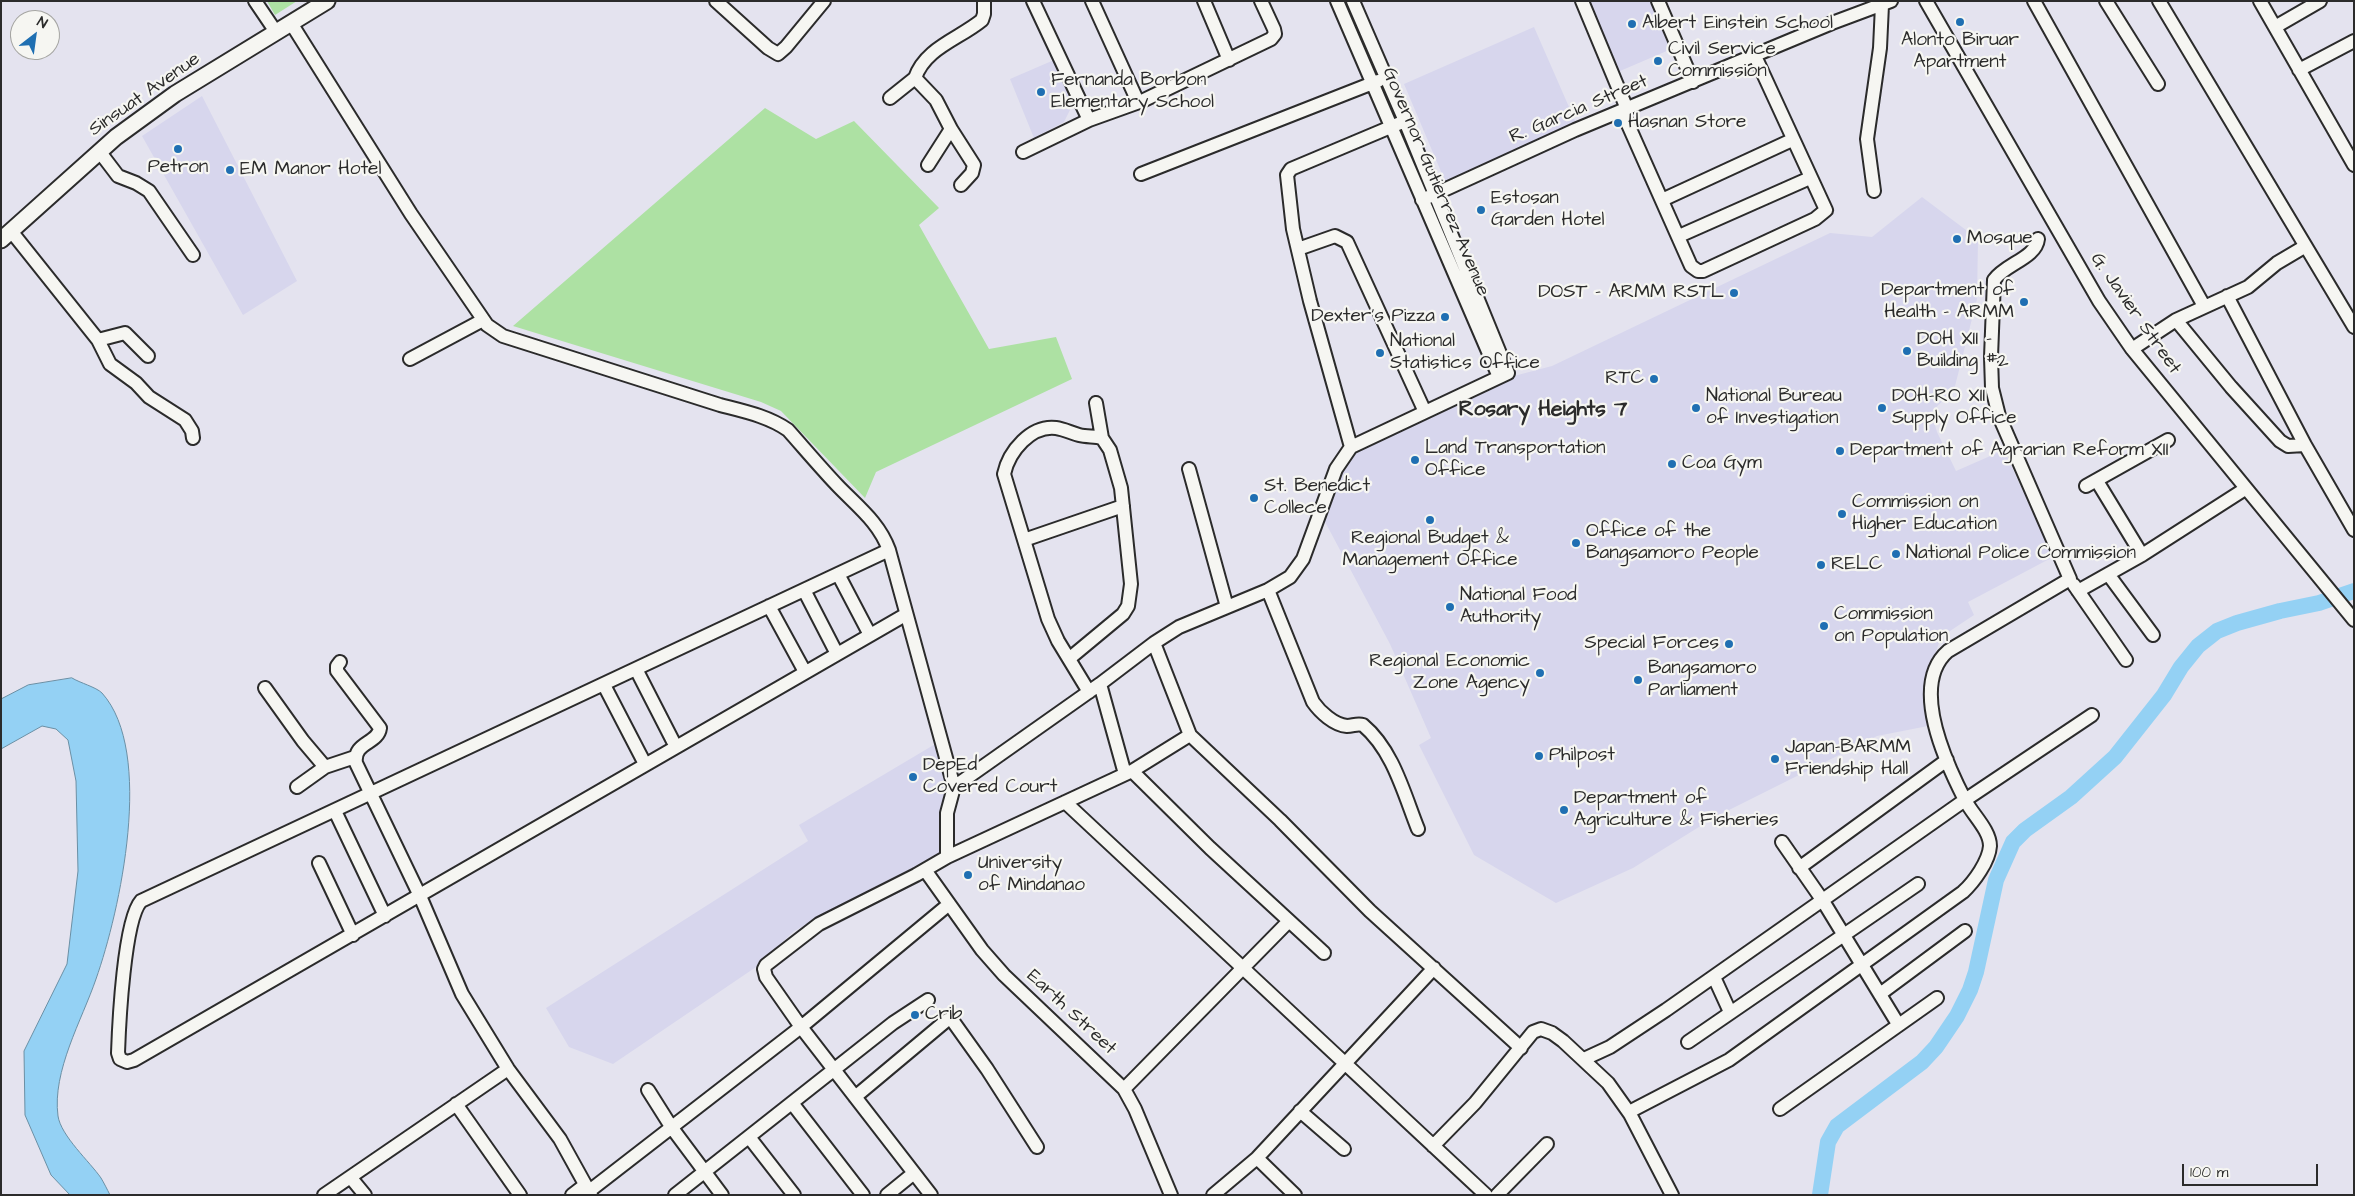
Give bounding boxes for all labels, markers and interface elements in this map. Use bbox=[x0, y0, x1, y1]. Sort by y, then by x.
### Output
north arrow bbox=[10, 10, 60, 60]
text: N bbox=[33, 12, 51, 34]
place label: Albert Einstein School bbox=[1642, 13, 1833, 35]
marker: Alonto Biruar Apartment bbox=[1954, 16, 1966, 28]
marker: Albert Einstein School bbox=[1626, 18, 1638, 30]
place label: Alonto Biruar Apartment bbox=[1901, 30, 2019, 74]
place label: Civil Service Commission bbox=[1668, 39, 1776, 83]
street label: Sinsuat Avenue bbox=[85, 48, 205, 142]
marker: Civil Service Commission bbox=[1652, 55, 1664, 67]
street label: Governor Gutierrez Avenue bbox=[1376, 64, 1494, 300]
place label: Fernanda Borbon Elementary School bbox=[1051, 70, 1214, 114]
street label: R. Garcia Street bbox=[1506, 71, 1652, 149]
marker: Fernanda Borbon Elementary School bbox=[1035, 86, 1047, 98]
place label: Hasnan Store bbox=[1628, 112, 1746, 134]
marker: Hasnan Store bbox=[1612, 117, 1624, 129]
marker: Petron bbox=[172, 143, 184, 155]
place label: Petron bbox=[148, 157, 208, 179]
place label: EM Manor Hotel bbox=[240, 159, 381, 181]
marker: EM Manor Hotel bbox=[224, 164, 236, 176]
place label: Estosan Garden Hotel bbox=[1491, 188, 1605, 232]
marker: Estosan Garden Hotel bbox=[1475, 204, 1487, 216]
place label: Mosque bbox=[1967, 228, 2033, 250]
marker: Mosque bbox=[1951, 233, 1963, 245]
street label: G. Javier Street bbox=[2085, 249, 2185, 379]
place label: Department of Health - ARMM bbox=[1881, 280, 2014, 324]
place label: DOST - ARMM RSTL bbox=[1538, 282, 1724, 304]
marker: DOST - ARMM RSTL bbox=[1728, 287, 1740, 299]
marker: Department of Health - ARMM bbox=[2018, 296, 2030, 308]
place label: Dexter's Pizza bbox=[1311, 306, 1435, 328]
marker: Dexter's Pizza bbox=[1439, 311, 1451, 323]
place label: DOH XII - Building #2 bbox=[1917, 329, 2009, 373]
place label: National Statistics Office bbox=[1390, 331, 1540, 375]
marker: DOH XII - Building #2 bbox=[1901, 345, 1913, 357]
marker: National Statistics Office bbox=[1374, 347, 1386, 359]
place label: RTC bbox=[1605, 368, 1644, 390]
marker: RTC bbox=[1648, 373, 1660, 385]
place label: National Bureau of Investigation bbox=[1706, 386, 1842, 430]
place label: DOH-RO XII Supply Office bbox=[1892, 386, 2017, 430]
district label: Rosary Heights 7 bbox=[1459, 398, 1627, 424]
marker: National Bureau of Investigation bbox=[1690, 402, 1702, 414]
marker: DOH-RO XII Supply Office bbox=[1876, 402, 1888, 414]
place label: Land Transportation Office bbox=[1425, 438, 1606, 482]
place label: Department of Agrarian Reform XII bbox=[1850, 440, 2169, 462]
marker: Department of Agrarian Reform XII bbox=[1834, 445, 1846, 457]
place label: Coa Gym bbox=[1682, 453, 1762, 475]
marker: Land Transportation Office bbox=[1409, 454, 1421, 466]
marker: Coa Gym bbox=[1666, 458, 1678, 470]
place label: St. Benedict Collece bbox=[1264, 476, 1370, 520]
marker: St. Benedict Collece bbox=[1248, 492, 1260, 504]
place label: Commission on Higher Education bbox=[1852, 492, 1997, 536]
marker: Commission on Higher Education bbox=[1836, 508, 1848, 520]
marker: Regional Budget & Management Office bbox=[1424, 514, 1436, 526]
place label: Office of the Bangsamoro People bbox=[1586, 521, 1759, 565]
place label: Regional Budget & Management Office bbox=[1343, 528, 1517, 572]
marker: Office of the Bangsamoro People bbox=[1570, 537, 1582, 549]
place label: National Police Commission bbox=[1906, 543, 2136, 565]
marker: National Police Commission bbox=[1890, 548, 1902, 560]
place label: RELC bbox=[1831, 554, 1882, 576]
marker: RELC bbox=[1815, 559, 1827, 571]
place label: National Food Authority bbox=[1460, 585, 1577, 629]
marker: National Food Authority bbox=[1444, 601, 1456, 613]
place label: Commission on Population bbox=[1834, 604, 1948, 648]
marker: Commission on Population bbox=[1818, 620, 1830, 632]
place label: Special Forces bbox=[1585, 633, 1719, 655]
marker: Special Forces bbox=[1723, 638, 1735, 650]
place label: Regional Economic Zone Agency bbox=[1369, 651, 1530, 695]
place label: Bangsamoro Parliament bbox=[1648, 658, 1756, 702]
marker: Regional Economic Zone Agency bbox=[1534, 667, 1546, 679]
marker: Bangsamoro Parliament bbox=[1632, 674, 1644, 686]
place label: Japan-BARMM Friendship Hall bbox=[1785, 737, 1911, 781]
place label: Philpost bbox=[1549, 745, 1615, 767]
marker: Philpost bbox=[1533, 750, 1545, 762]
marker: Japan-BARMM Friendship Hall bbox=[1769, 753, 1781, 765]
place label: DepEd Covered Court bbox=[923, 755, 1057, 799]
marker: DepEd Covered Court bbox=[907, 771, 919, 783]
place label: Department of Agriculture & Fisheries bbox=[1574, 788, 1778, 832]
marker: Department of Agriculture & Fisheries bbox=[1558, 804, 1570, 816]
place label: University of Mindanao bbox=[978, 853, 1085, 897]
marker: University of Mindanao bbox=[962, 869, 974, 881]
street label: Earth Street bbox=[1021, 966, 1121, 1060]
place label: Crib bbox=[925, 1004, 962, 1026]
marker: Crib bbox=[909, 1009, 921, 1021]
scale bar bbox=[2185, 1154, 2321, 1186]
text: 100 m bbox=[2190, 1162, 2229, 1183]

